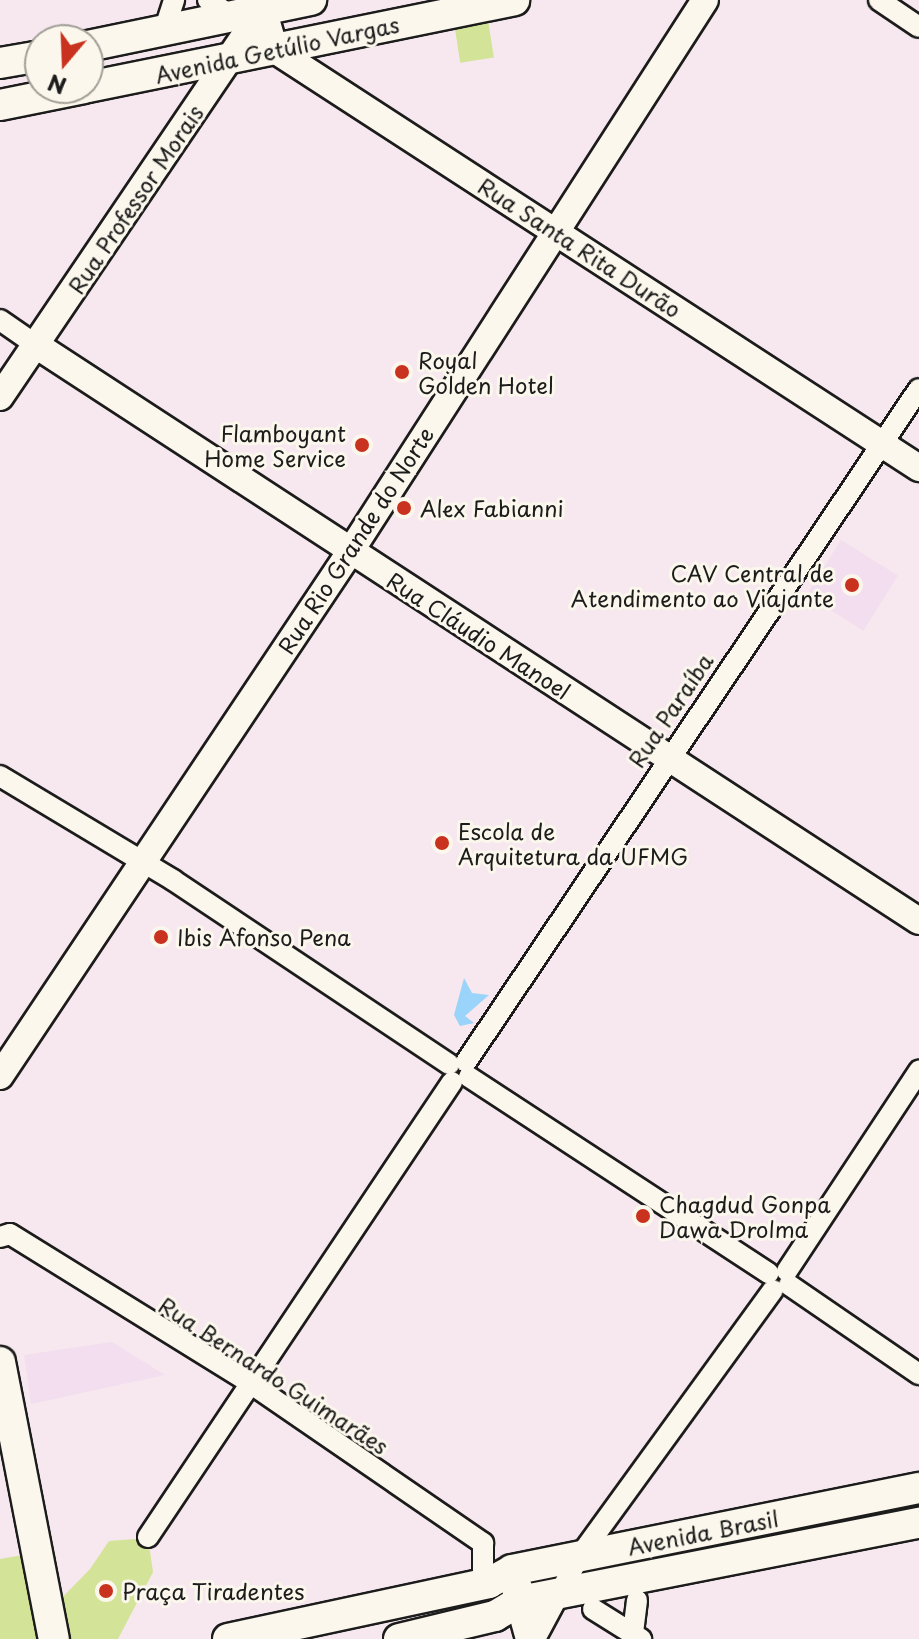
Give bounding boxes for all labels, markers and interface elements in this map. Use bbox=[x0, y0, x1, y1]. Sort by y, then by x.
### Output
street label: Avenida Getúlio Vargas bbox=[153, 10, 401, 88]
north arrow bbox=[24, 24, 104, 104]
text: N bbox=[43, 67, 70, 104]
street label: Rua Professor Morais bbox=[61, 99, 209, 299]
street label: Rua Santa Rita Durão bbox=[474, 172, 686, 322]
place label: Royal Golden Hotel bbox=[418, 346, 554, 398]
marker: Royal Golden Hotel bbox=[393, 363, 411, 381]
place label: Flamboyant Home Service bbox=[204, 419, 346, 470]
street label: Rua Rio Grande do Norte bbox=[271, 420, 439, 660]
marker: Flamboyant Home Service bbox=[353, 436, 371, 454]
place label: Alex Fabianni bbox=[420, 495, 563, 521]
marker: Alex Fabianni bbox=[395, 499, 413, 517]
place label: CAV Central de Atendimento ao Viajante bbox=[569, 559, 834, 610]
street label: Rua Cláudio Manoel bbox=[382, 565, 576, 705]
marker: CAV Central de Atendimento ao Viajante bbox=[841, 574, 863, 596]
street label: Rua Paraíba bbox=[622, 648, 718, 772]
place label: Escola de Arquitetura da UFMG bbox=[458, 817, 688, 868]
marker: Escola de Arquitetura da UFMG bbox=[433, 834, 451, 852]
place label: Ibis Afonso Pena bbox=[177, 924, 351, 950]
marker: Ibis Afonso Pena bbox=[152, 928, 170, 946]
place label: Chagdud Gonpa Dawa Drolma bbox=[659, 1190, 831, 1242]
marker: Chagdud Gonpa Dawa Drolma bbox=[634, 1207, 652, 1225]
street label: Rua Bernardo Guimarães bbox=[153, 1290, 395, 1460]
street label: Avenida Brasil bbox=[625, 1504, 781, 1560]
place label: Praça Tiradentes bbox=[122, 1578, 303, 1604]
marker: Praça Tiradentes bbox=[97, 1582, 115, 1600]

